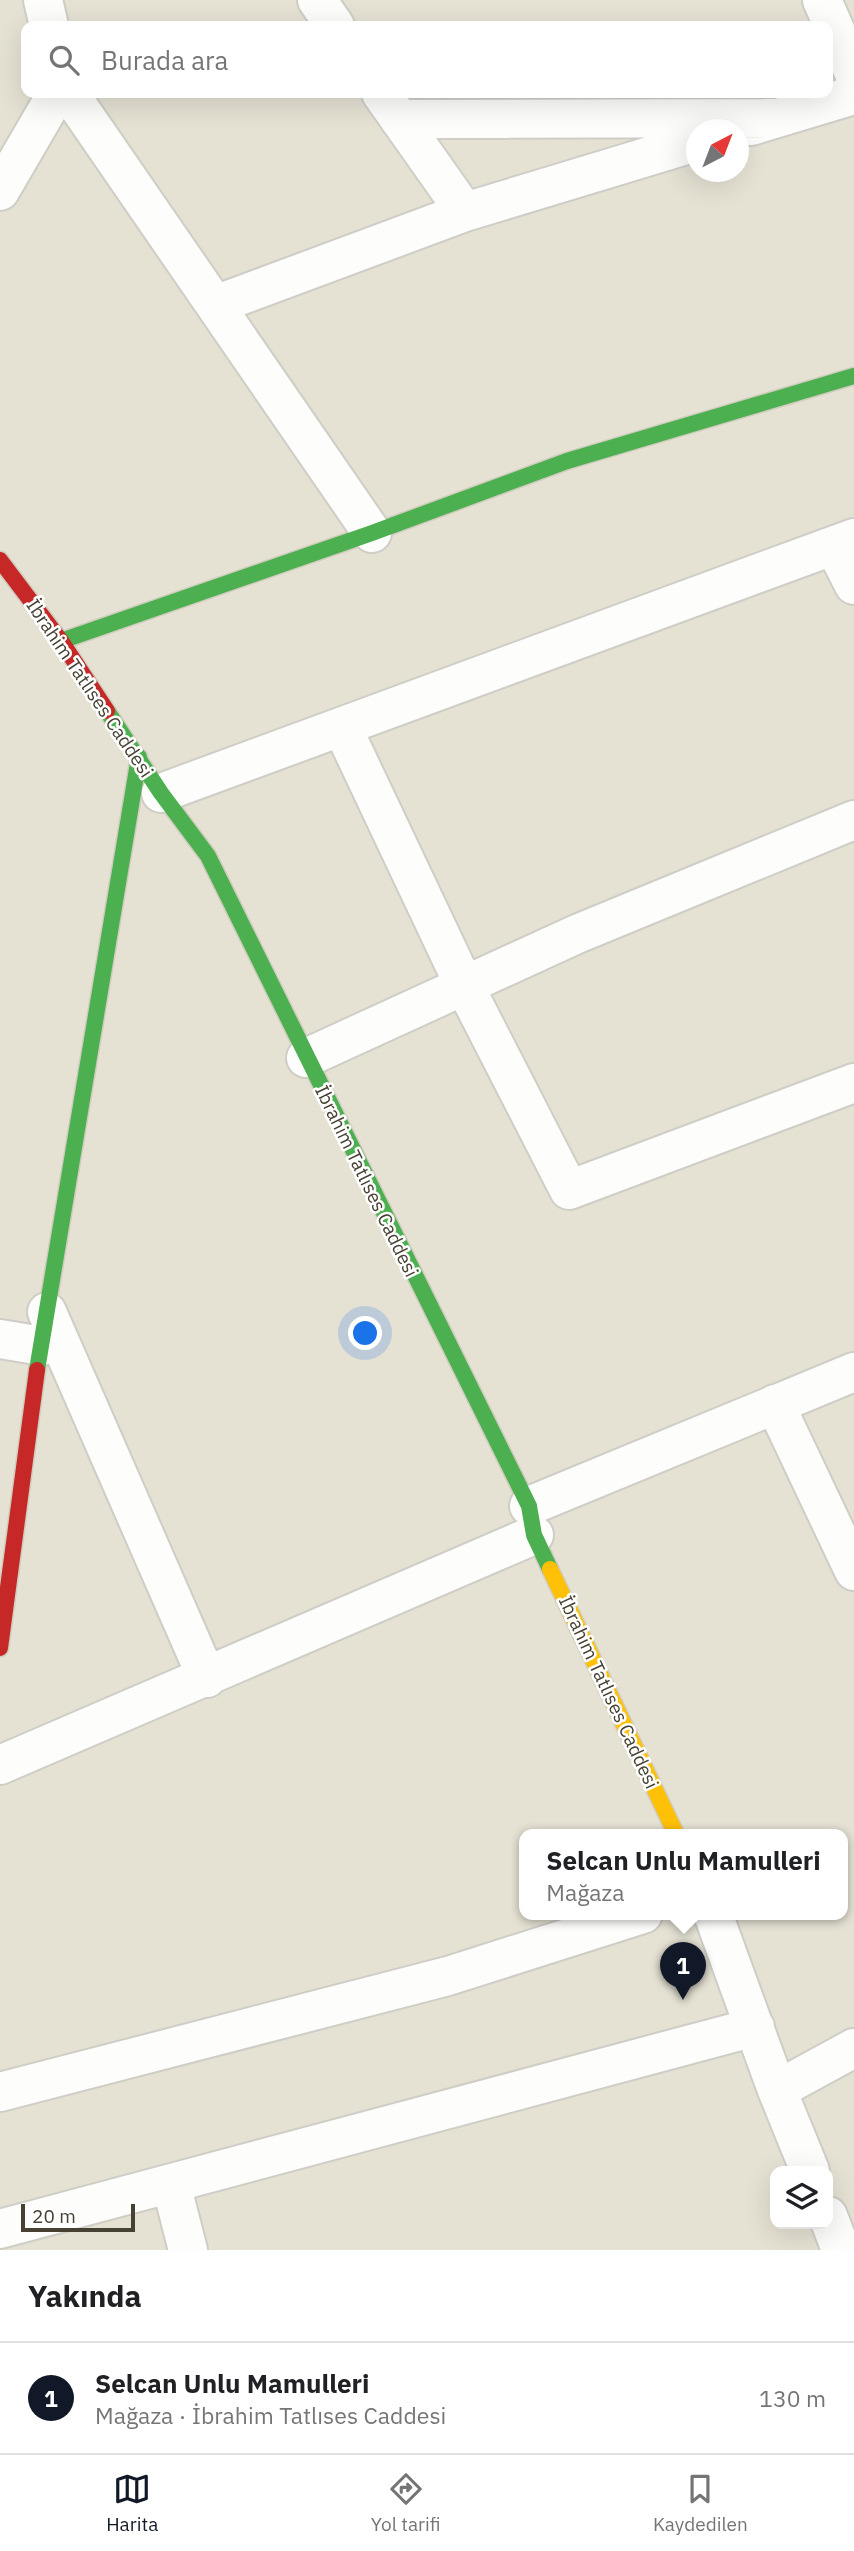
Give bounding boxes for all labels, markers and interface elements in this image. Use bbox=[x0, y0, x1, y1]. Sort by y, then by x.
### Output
search box bbox=[21, 21, 833, 98]
icon: search bbox=[45, 41, 83, 79]
text: Burada ara bbox=[101, 43, 228, 77]
north arrow bbox=[686, 119, 749, 182]
street label: İbrahim Tatlıses Caddesi bbox=[21, 594, 159, 782]
street label: İbrahim Tatlıses Caddesi bbox=[310, 1081, 424, 1281]
your location bbox=[348, 1316, 382, 1350]
street label: İbrahim Tatlıses Caddesi bbox=[554, 1592, 664, 1792]
popup bbox=[519, 1829, 848, 1920]
text: Selcan Unlu Mamulleri bbox=[546, 1843, 821, 1877]
text: Mağaza bbox=[546, 1877, 625, 1907]
pin: 1 bbox=[660, 1942, 706, 2000]
map controls bbox=[770, 2166, 833, 2229]
button: layers bbox=[770, 2166, 833, 2229]
scale bar bbox=[21, 2201, 135, 2233]
text: 20 m bbox=[32, 2204, 76, 2228]
text: Yakında bbox=[28, 2276, 142, 2315]
text: Selcan Unlu Mamulleri bbox=[95, 2366, 370, 2400]
text: 1 bbox=[44, 2383, 58, 2413]
text: 130 m bbox=[759, 2383, 826, 2413]
text: Mağaza · İbrahim Tatlıses Caddesi bbox=[95, 2400, 446, 2430]
tab: Harita bbox=[106, 2470, 158, 2536]
tab: Yol tarifi bbox=[371, 2470, 441, 2536]
tab: Kaydedilen bbox=[653, 2470, 748, 2536]

